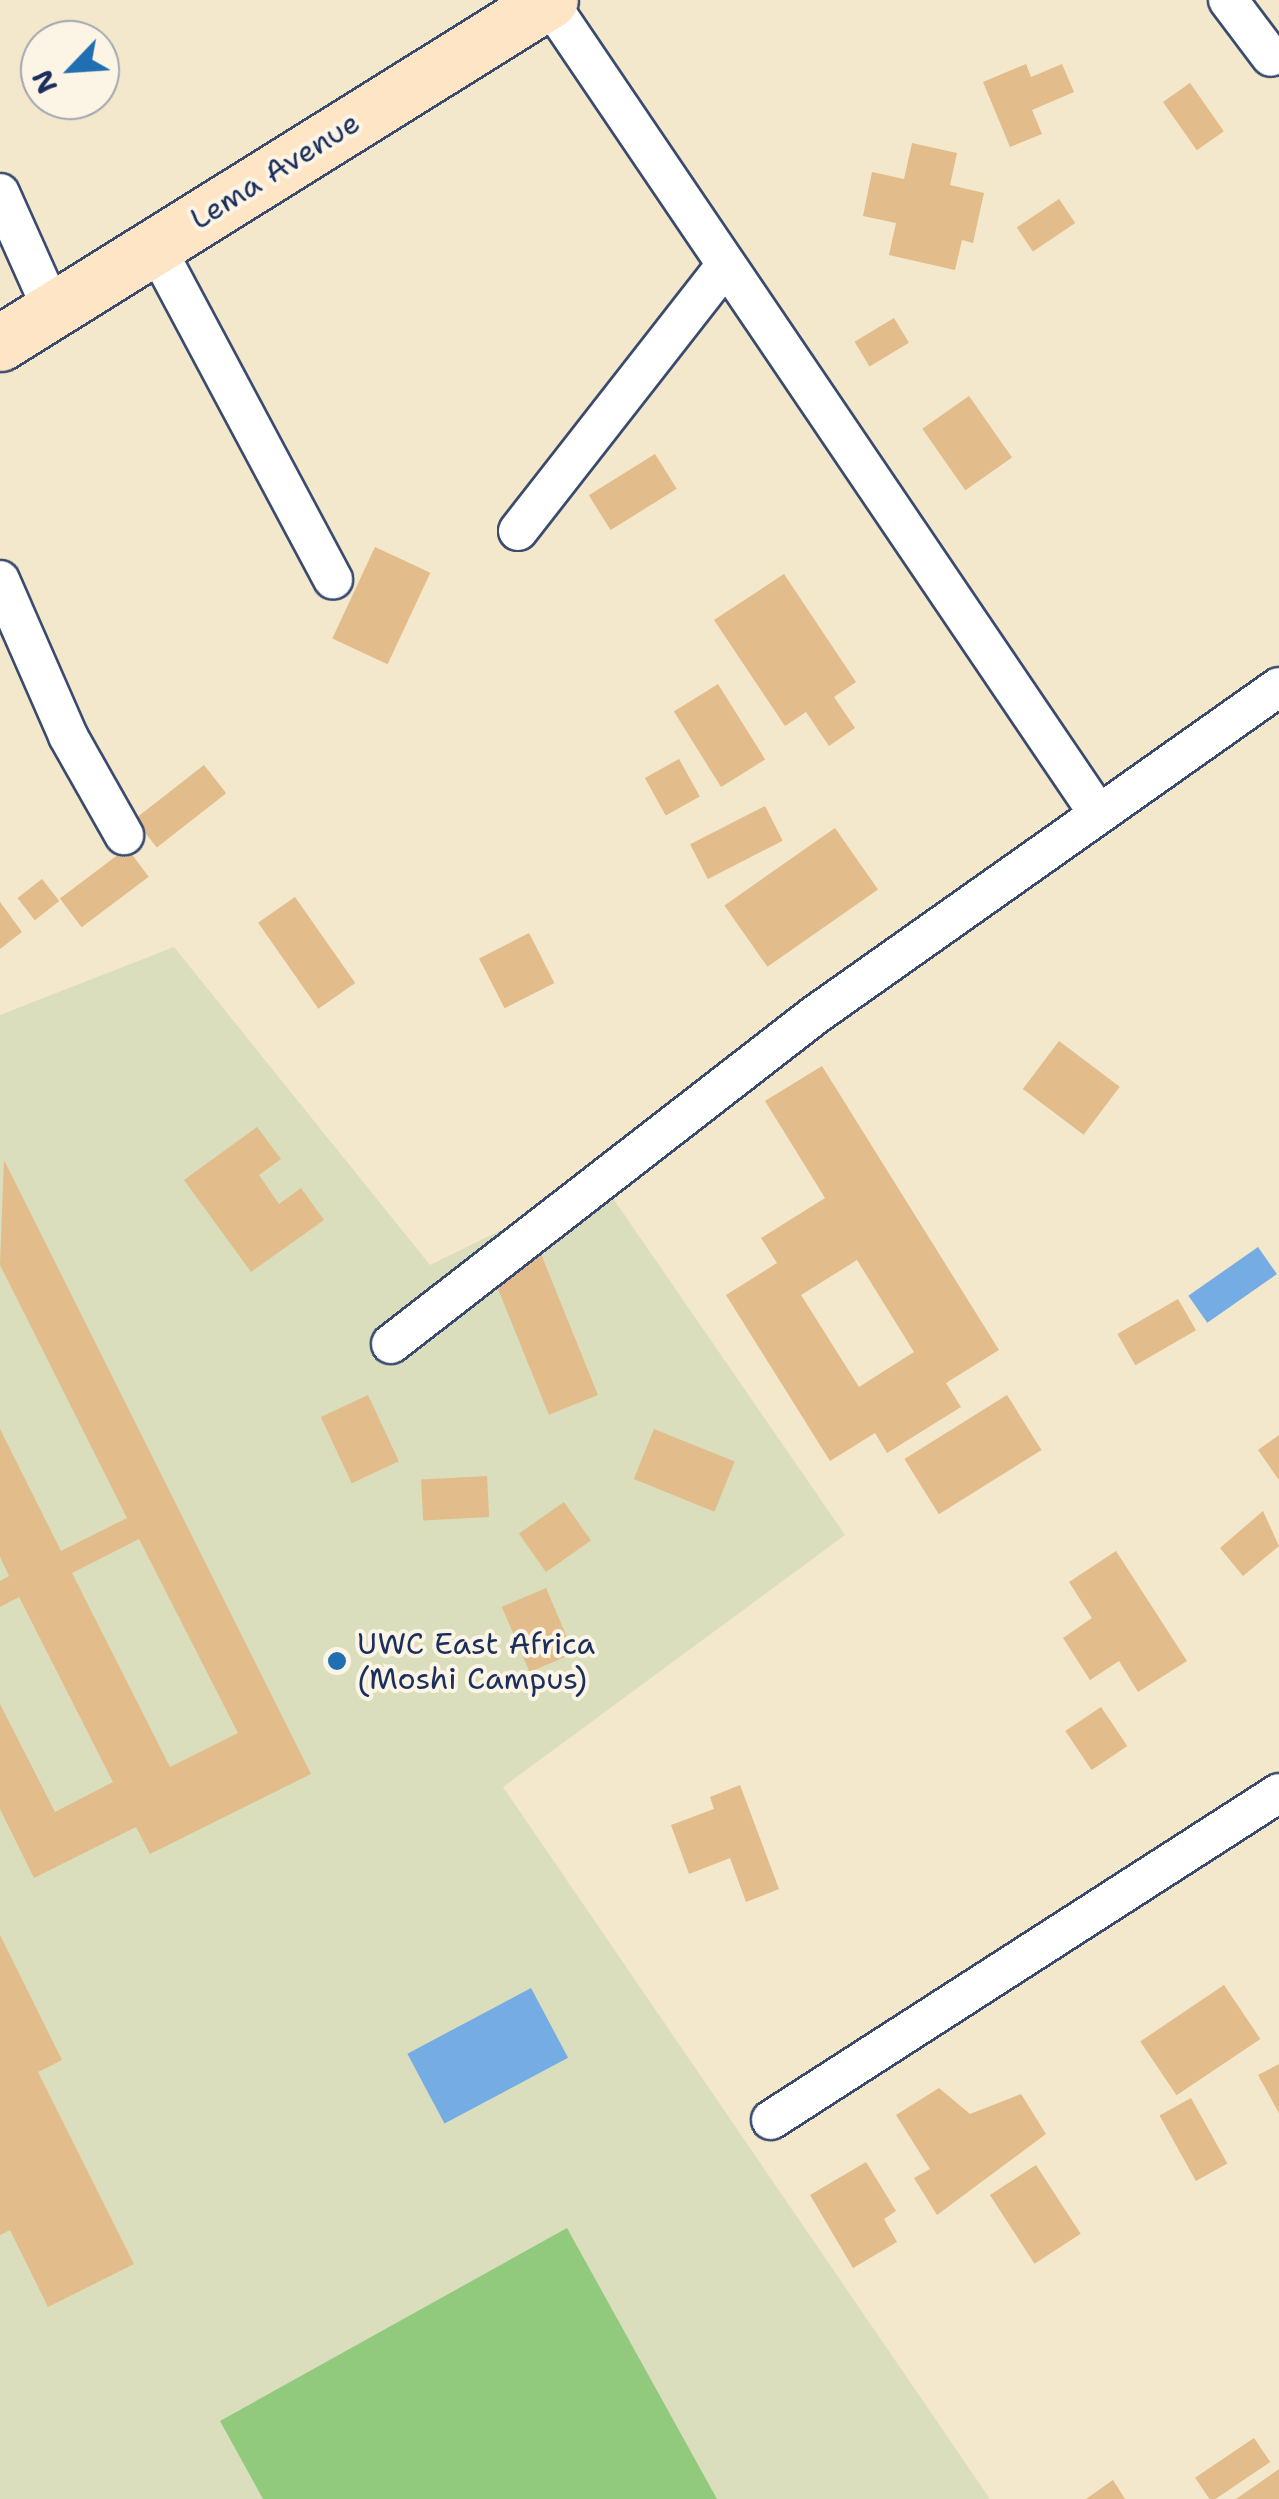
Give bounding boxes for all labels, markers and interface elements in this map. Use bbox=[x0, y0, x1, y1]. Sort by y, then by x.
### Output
north arrow bbox=[20, 20, 120, 120]
text: N bbox=[23, 64, 67, 100]
street label: Lema Avenue bbox=[184, 105, 366, 237]
place label: UWC East Africa (Moshi Campus) bbox=[357, 1626, 595, 1696]
marker: UWC East Africa (Moshi Campus) bbox=[326, 1650, 348, 1672]

